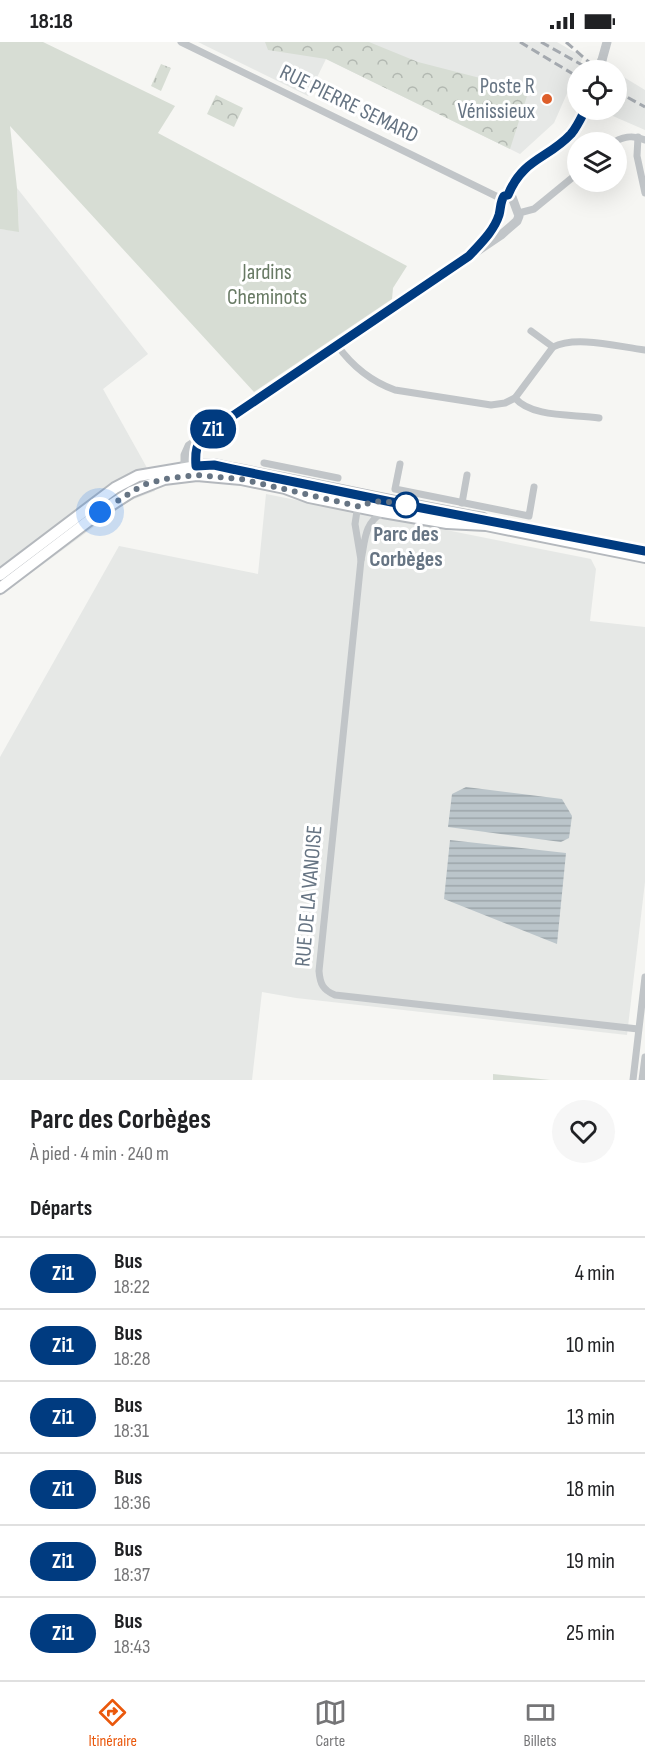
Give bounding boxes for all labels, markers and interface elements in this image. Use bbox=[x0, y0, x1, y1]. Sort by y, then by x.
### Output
text: 18:18 bbox=[30, 8, 73, 35]
street label: RUE PIERRE SEMARD bbox=[275, 59, 423, 149]
map controls bbox=[567, 60, 627, 192]
button: locate bbox=[567, 60, 627, 120]
place label: Poste R Vénissieux bbox=[457, 73, 536, 125]
marker: Poste R Vénissieux bbox=[540, 92, 554, 106]
button: layers bbox=[567, 132, 627, 192]
park label: Jardins Cheminots bbox=[227, 259, 307, 311]
line badge: Zi1 bbox=[178, 410, 248, 448]
text: Zi1 bbox=[202, 417, 224, 442]
marker: Parc des Corbèges bbox=[393, 492, 419, 518]
your location bbox=[85, 497, 115, 527]
place label: Parc des Corbèges bbox=[369, 521, 443, 573]
street label: RUE DE LA VANOISE bbox=[289, 824, 329, 968]
button: heart bbox=[552, 1100, 615, 1163]
text: Parc des Corbèges bbox=[30, 1103, 211, 1136]
text: À pied · 4 min · 240 m bbox=[30, 1142, 169, 1166]
text: Départs bbox=[30, 1195, 92, 1222]
text: Bus bbox=[114, 1248, 143, 1275]
text: 4 min bbox=[575, 1260, 615, 1287]
text: Zi1 bbox=[52, 1261, 74, 1286]
text: 18:22 bbox=[114, 1275, 150, 1299]
text: Bus bbox=[114, 1320, 143, 1347]
text: 10 min bbox=[566, 1332, 615, 1359]
text: Zi1 bbox=[52, 1333, 74, 1358]
text: 18:28 bbox=[114, 1347, 151, 1371]
text: Bus bbox=[114, 1392, 143, 1419]
text: 13 min bbox=[567, 1404, 615, 1431]
text: Zi1 bbox=[52, 1405, 74, 1430]
text: 18:31 bbox=[114, 1419, 149, 1443]
text: Bus bbox=[114, 1464, 143, 1491]
text: 18 min bbox=[567, 1476, 615, 1503]
text: Zi1 bbox=[52, 1477, 74, 1502]
text: 18:36 bbox=[114, 1491, 151, 1515]
text: Bus bbox=[114, 1536, 143, 1563]
text: 19 min bbox=[566, 1548, 615, 1575]
text: Zi1 bbox=[52, 1549, 74, 1574]
text: 18:37 bbox=[114, 1563, 150, 1587]
text: Bus bbox=[114, 1608, 143, 1635]
text: 25 min bbox=[566, 1620, 615, 1647]
text: Zi1 bbox=[52, 1621, 74, 1646]
text: 18:43 bbox=[114, 1635, 150, 1659]
tab: Itinéraire bbox=[88, 1696, 137, 1751]
tab: Carte bbox=[314, 1696, 347, 1751]
tab: Billets bbox=[524, 1696, 557, 1751]

